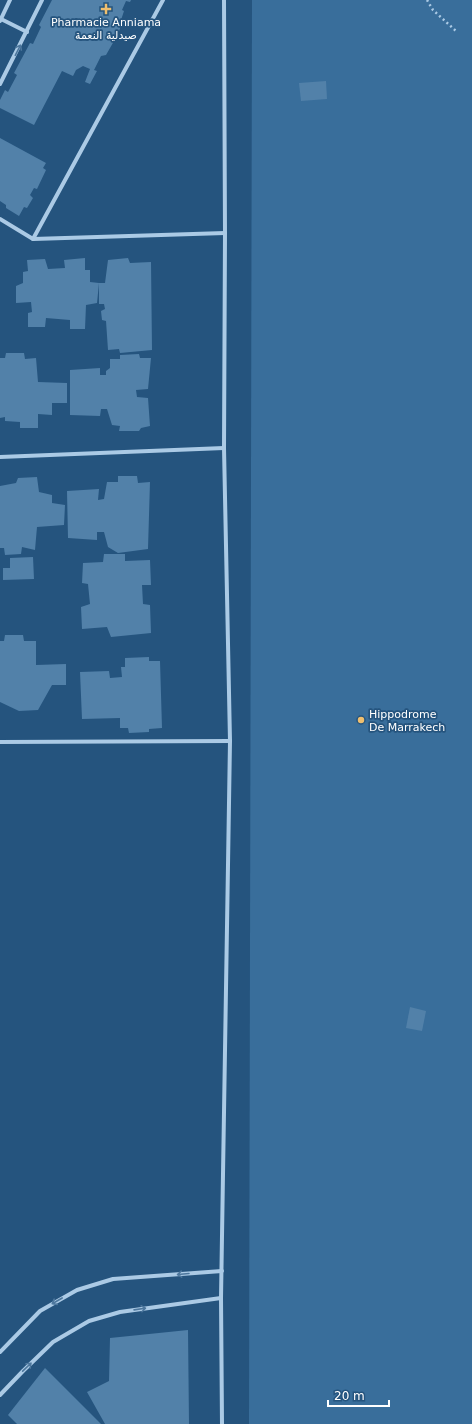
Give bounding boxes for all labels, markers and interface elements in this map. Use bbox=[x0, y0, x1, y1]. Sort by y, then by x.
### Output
marker: Pharmacie Anniama صيدلية النعمة bbox=[101, 4, 111, 14]
place label: Pharmacie Anniama صيدلية النعمة bbox=[51, 16, 161, 42]
one-way arrow bbox=[14, 44, 22, 56]
place label: Hippodrome De Marrakech bbox=[369, 708, 445, 734]
marker: Hippodrome De Marrakech bbox=[356, 715, 366, 725]
one-way arrow bbox=[177, 1270, 190, 1278]
one-way arrow bbox=[51, 1298, 63, 1306]
one-way arrow bbox=[133, 1305, 146, 1313]
one-way arrow bbox=[22, 1362, 32, 1372]
scale bar bbox=[328, 1382, 389, 1408]
text: 20 m bbox=[334, 1389, 365, 1403]

